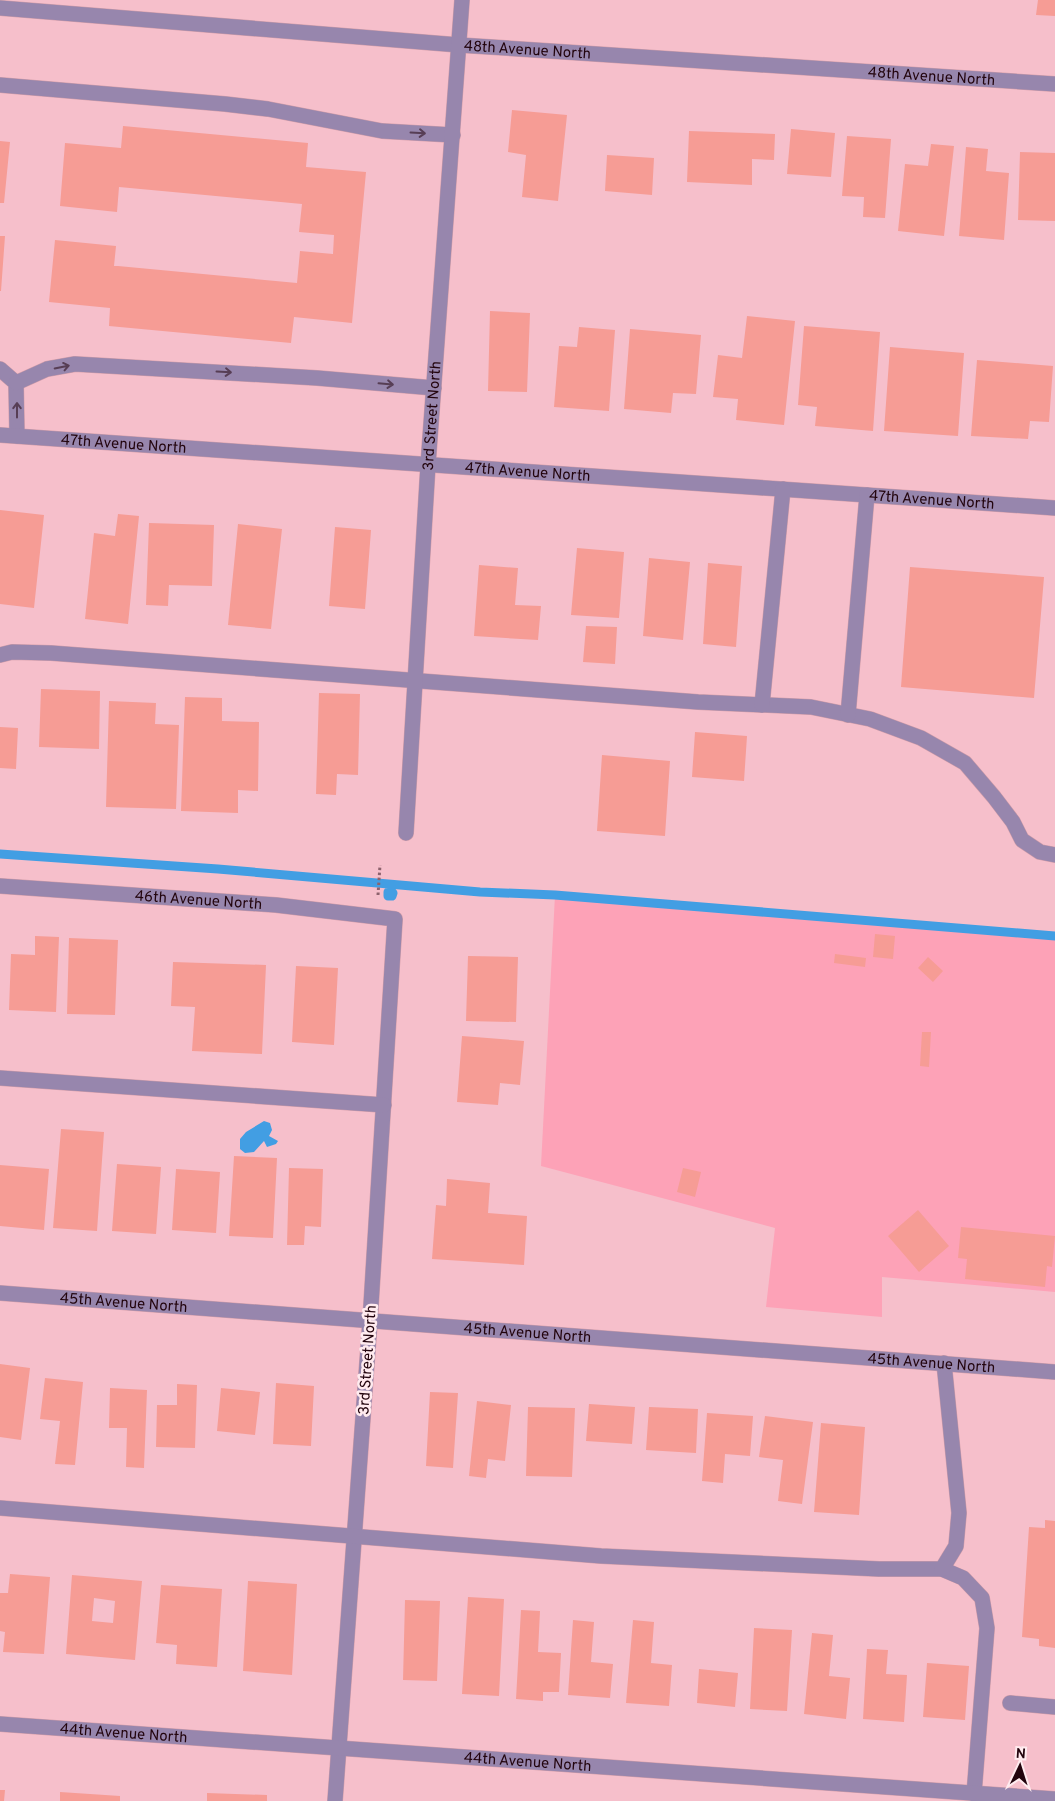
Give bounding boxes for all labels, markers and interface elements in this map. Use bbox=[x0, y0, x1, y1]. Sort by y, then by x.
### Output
street label: 48th Avenue North bbox=[463, 37, 592, 65]
street label: 48th Avenue North bbox=[867, 64, 996, 91]
one-way arrow bbox=[409, 128, 425, 137]
street label: 3rd Street North bbox=[420, 360, 447, 471]
one-way arrow bbox=[53, 361, 69, 371]
one-way arrow bbox=[215, 368, 231, 377]
one-way arrow bbox=[377, 379, 393, 389]
one-way arrow bbox=[12, 402, 22, 418]
street label: 47th Avenue North bbox=[60, 431, 187, 459]
street label: 47th Avenue North bbox=[464, 459, 591, 487]
street label: 47th Avenue North bbox=[868, 487, 995, 515]
street label: 46th Avenue North bbox=[134, 887, 263, 915]
street label: 45th Avenue North bbox=[59, 1290, 188, 1318]
street label: 3rd Street North bbox=[355, 1305, 382, 1416]
street label: 45th Avenue North bbox=[463, 1320, 592, 1348]
street label: 45th Avenue North bbox=[867, 1350, 996, 1378]
street label: 44th Avenue North bbox=[59, 1720, 188, 1748]
north arrow bbox=[995, 1741, 1045, 1791]
text: N bbox=[1015, 1746, 1026, 1763]
street label: 44th Avenue North bbox=[463, 1749, 592, 1777]

